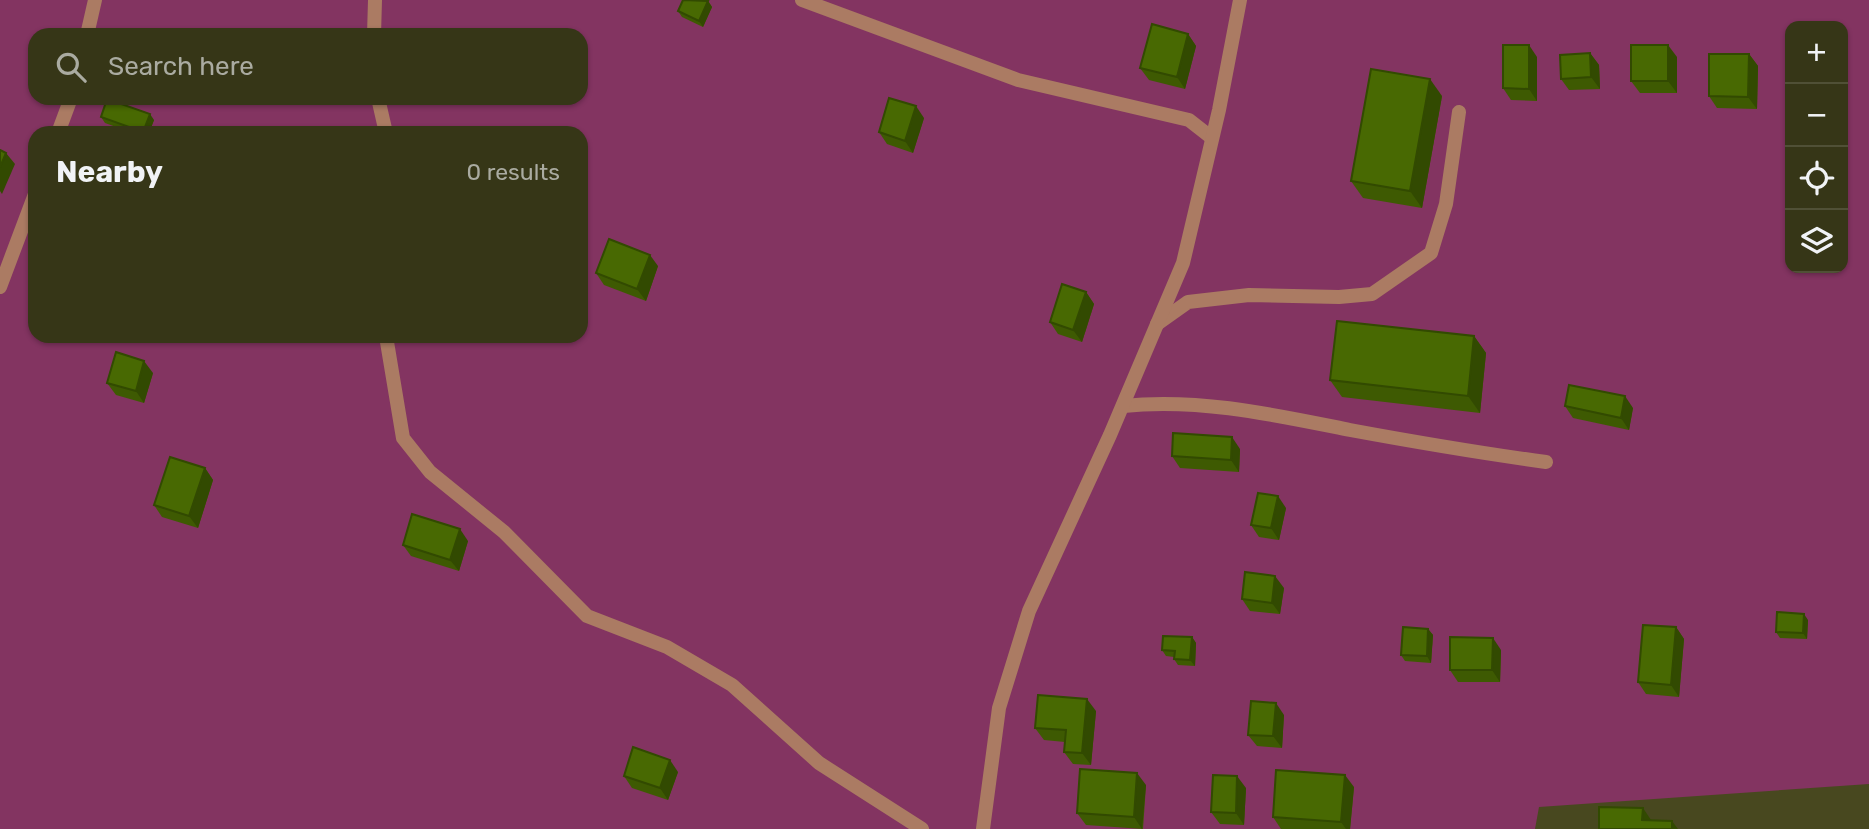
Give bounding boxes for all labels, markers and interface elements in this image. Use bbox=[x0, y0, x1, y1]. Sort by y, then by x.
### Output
map controls bbox=[1785, 21, 1848, 273]
button: + bbox=[1785, 21, 1848, 84]
search box bbox=[28, 28, 588, 105]
icon: search bbox=[52, 48, 90, 86]
text: Search here bbox=[108, 51, 254, 82]
button: − bbox=[1785, 84, 1848, 147]
button: locate bbox=[1785, 147, 1848, 210]
text: Nearby bbox=[56, 154, 163, 190]
text: 0 results bbox=[466, 158, 560, 186]
button: layers bbox=[1785, 210, 1848, 273]

